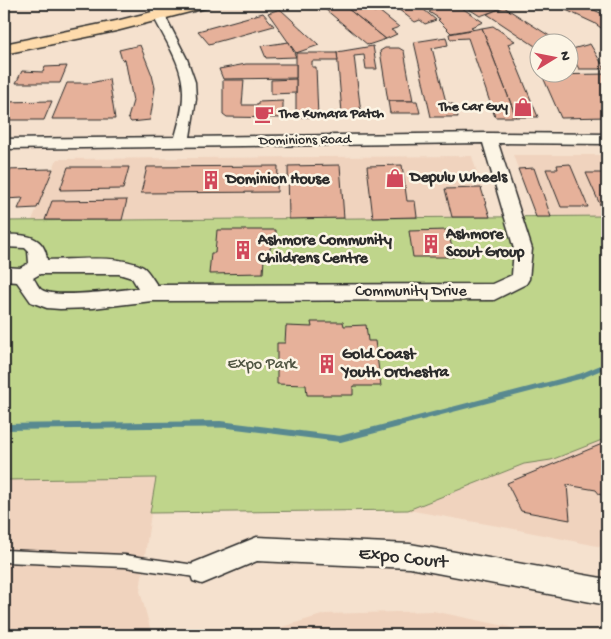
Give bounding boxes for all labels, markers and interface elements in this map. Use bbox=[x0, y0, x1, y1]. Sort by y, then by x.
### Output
north arrow bbox=[528, 32, 578, 82]
text: N bbox=[555, 50, 574, 62]
shop icon: The Car Guy bbox=[512, 96, 534, 118]
place label: The Car Guy bbox=[438, 99, 508, 116]
cafe icon: The Kumara Patch bbox=[253, 103, 275, 125]
place label: The Kumara Patch bbox=[278, 106, 384, 123]
street label: Dominions Road bbox=[258, 132, 353, 150]
shop icon: Depulu Wheels bbox=[384, 167, 406, 189]
building icon: Dominion House bbox=[200, 169, 222, 191]
place label: Depulu Wheels bbox=[408, 169, 508, 188]
place label: Dominion House bbox=[224, 171, 330, 190]
place label: Ashmore Scout Group bbox=[445, 226, 525, 263]
place label: Ashmore Community Childrens Centre bbox=[257, 232, 392, 269]
building icon: Ashmore Scout Group bbox=[420, 233, 442, 255]
building icon: Ashmore Community Childrens Centre bbox=[232, 239, 254, 261]
street label: Community Drive bbox=[355, 283, 467, 302]
place label: Gold Coast Youth Orchestra bbox=[340, 346, 450, 383]
building icon: Gold Coast Youth Orchestra bbox=[316, 353, 338, 375]
park label: Expo Park bbox=[228, 356, 298, 375]
street label: Expo Court bbox=[357, 543, 451, 575]

